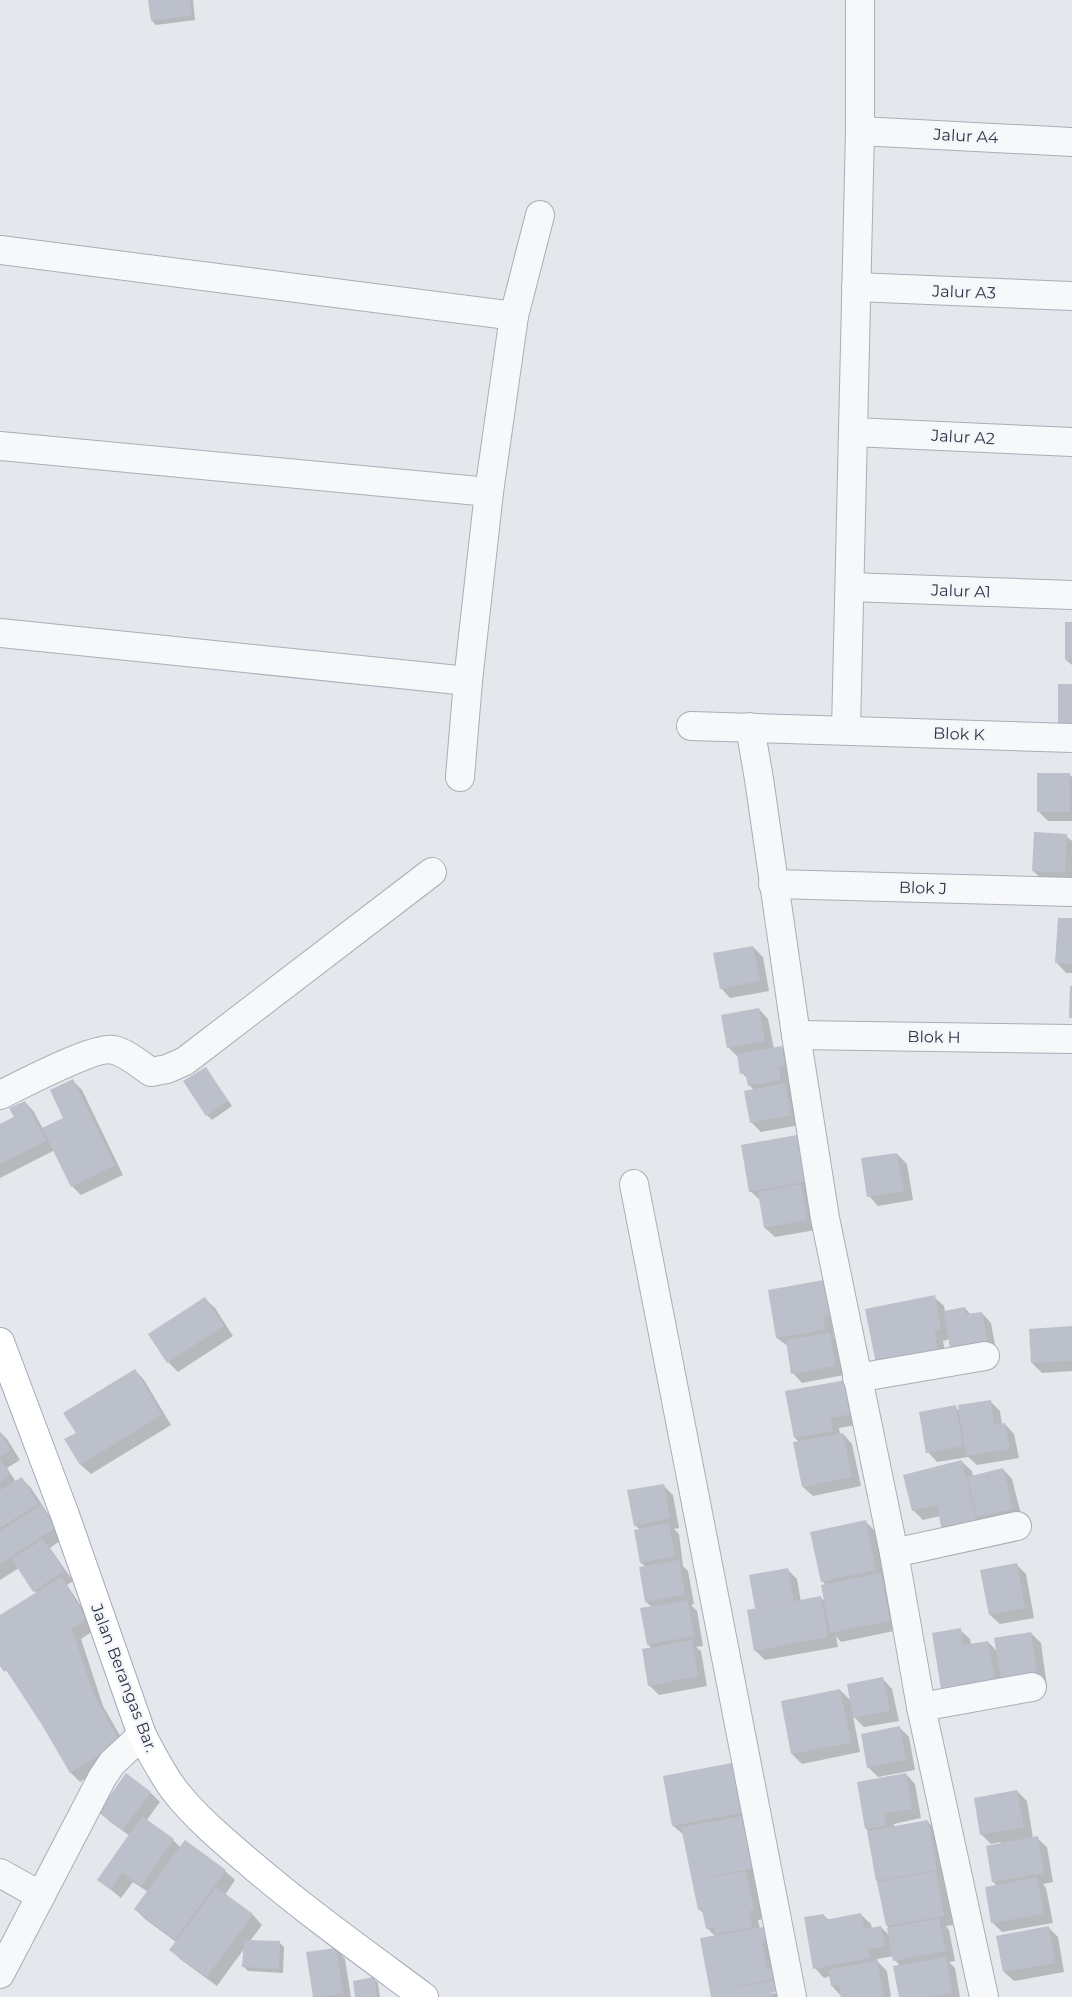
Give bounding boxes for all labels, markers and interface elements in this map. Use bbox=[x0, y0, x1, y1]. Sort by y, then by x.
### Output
street label: Jalur A4 bbox=[932, 125, 999, 147]
street label: Jalur A3 bbox=[931, 281, 996, 303]
street label: Jalur A2 bbox=[930, 426, 995, 448]
street label: Jalur A1 bbox=[930, 580, 991, 602]
street label: Blok K bbox=[933, 724, 986, 744]
street label: Blok J bbox=[899, 878, 947, 898]
street label: Blok H bbox=[907, 1027, 961, 1047]
street label: Jalan Berangas Bar. bbox=[87, 1600, 161, 1755]

